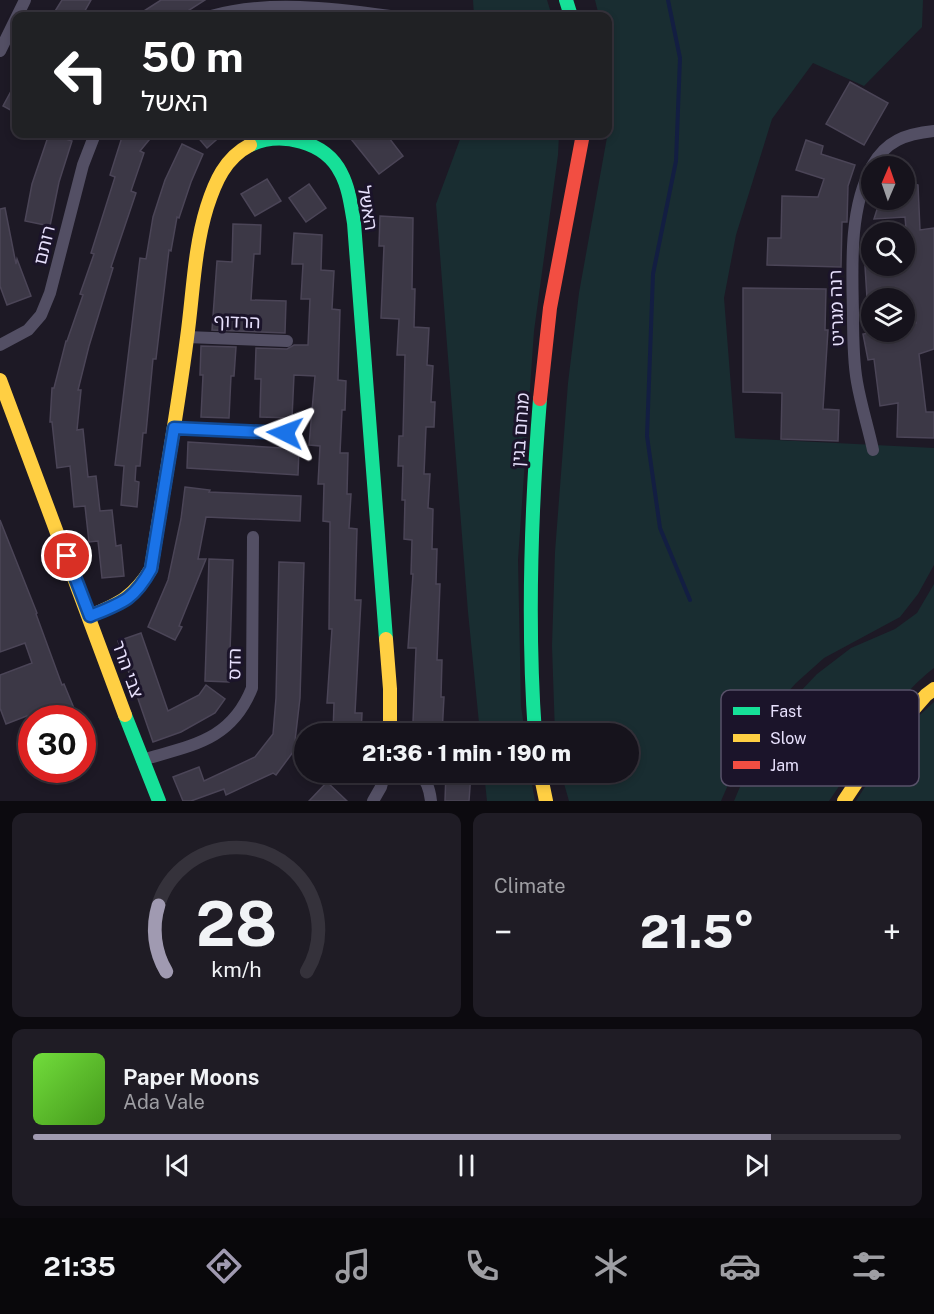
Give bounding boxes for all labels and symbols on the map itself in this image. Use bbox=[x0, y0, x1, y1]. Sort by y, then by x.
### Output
north arrow bbox=[861, 156, 915, 210]
street label: האשל bbox=[354, 184, 382, 232]
street label: רותם bbox=[29, 223, 59, 267]
street label: רנה מגריט bbox=[824, 269, 848, 347]
street label: הרדוף bbox=[213, 310, 261, 332]
street label: מנחם בגין bbox=[507, 392, 533, 468]
position arrow bbox=[253, 401, 317, 465]
pin bbox=[41, 530, 92, 581]
street label: צבי הרר bbox=[108, 638, 148, 700]
street label: הדס bbox=[223, 648, 245, 680]
legend bbox=[721, 690, 919, 786]
text: Fast bbox=[770, 702, 802, 721]
speed limit sign: 30 bbox=[18, 705, 96, 783]
text: Slow bbox=[770, 729, 807, 748]
text: Jam bbox=[770, 756, 799, 775]

